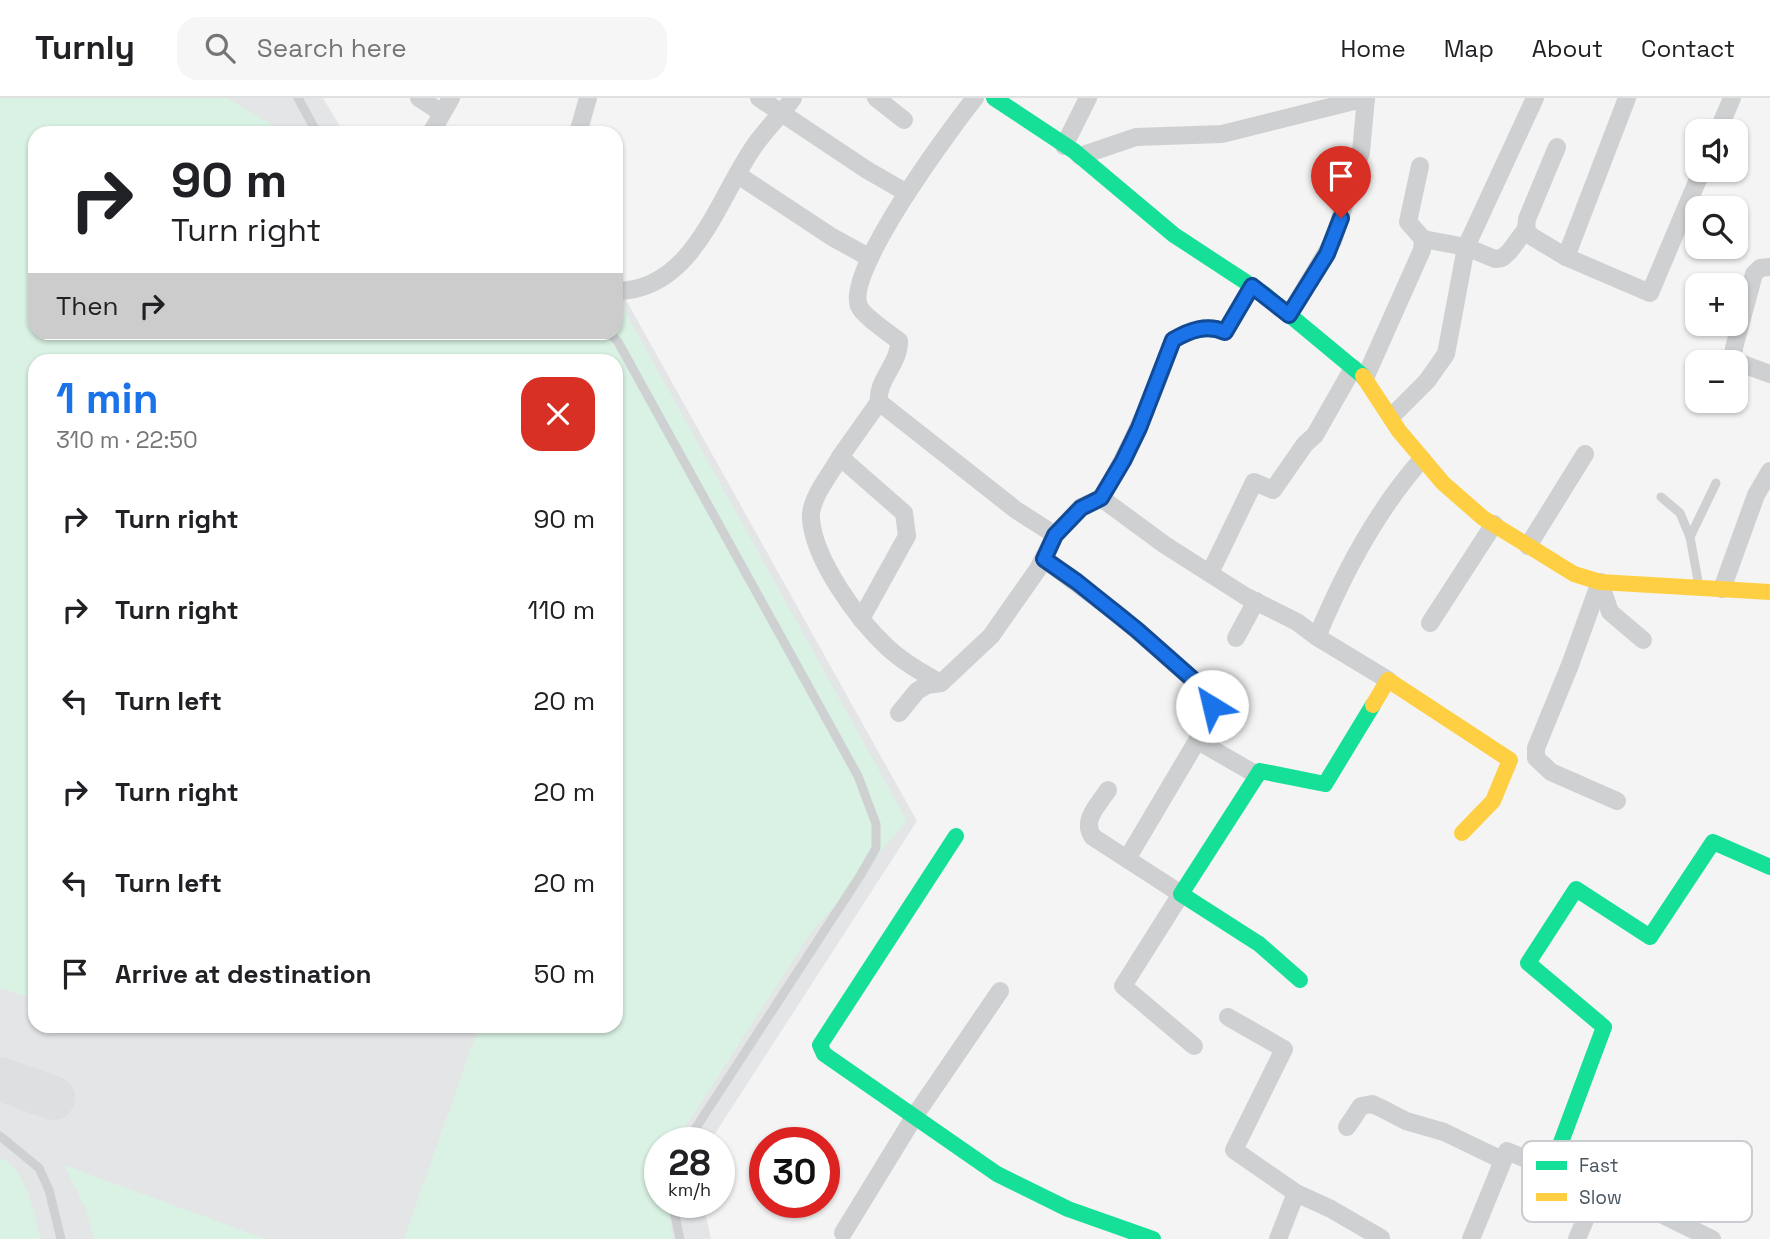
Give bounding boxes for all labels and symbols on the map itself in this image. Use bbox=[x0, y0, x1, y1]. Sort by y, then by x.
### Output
pin bbox=[1311, 146, 1371, 218]
position arrow bbox=[1175, 669, 1249, 743]
speed limit sign: 30 bbox=[749, 1127, 840, 1218]
legend bbox=[1522, 1141, 1752, 1222]
text: Fast bbox=[1579, 1153, 1619, 1178]
text: Slow bbox=[1579, 1185, 1622, 1210]

